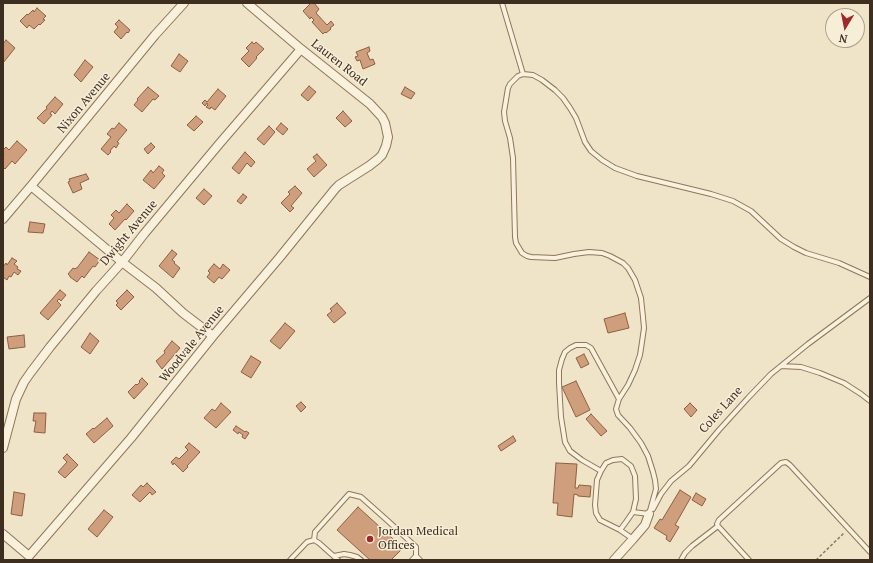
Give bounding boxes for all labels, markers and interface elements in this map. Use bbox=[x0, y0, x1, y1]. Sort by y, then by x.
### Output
north arrow bbox=[825, 8, 865, 48]
text: N bbox=[838, 31, 848, 46]
street label: Lauren Road bbox=[308, 37, 370, 89]
street label: Nixon Avenue bbox=[55, 70, 113, 136]
street label: Dwight Avenue bbox=[97, 197, 161, 269]
street label: Woodvale Avenue bbox=[157, 303, 227, 385]
street label: Coles Lane bbox=[696, 384, 746, 436]
place label: Jordan Medical Offices bbox=[378, 525, 458, 553]
marker: Jordan Medical Offices bbox=[365, 534, 375, 544]

